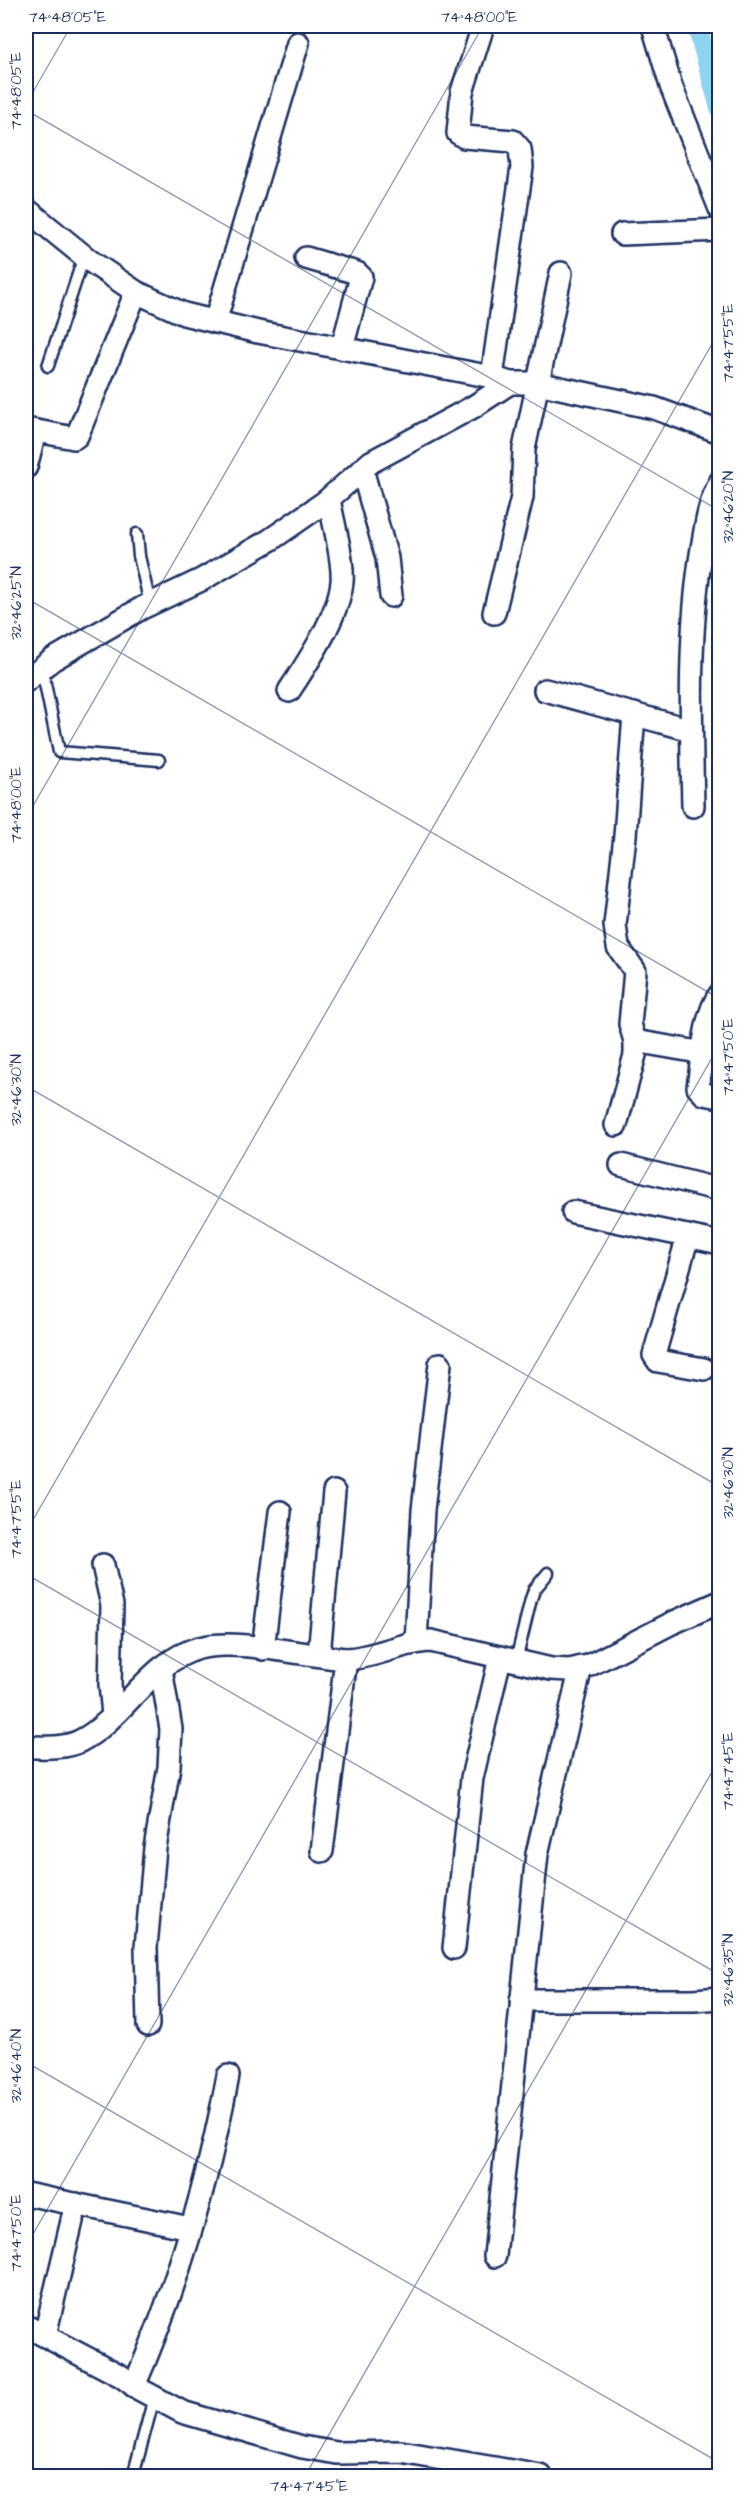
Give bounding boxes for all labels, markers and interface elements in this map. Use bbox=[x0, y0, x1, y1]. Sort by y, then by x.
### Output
text: 74°48'05"E bbox=[28, 7, 106, 28]
text: 74°48'00"E bbox=[441, 7, 517, 28]
text: 74°48'05"E bbox=[6, 52, 27, 130]
text: 74°47'55"E bbox=[718, 304, 739, 382]
text: 32°46'20"N bbox=[718, 471, 739, 543]
text: 32°46'25"N bbox=[6, 566, 27, 640]
text: 74°48'00"E bbox=[6, 767, 27, 843]
text: 74°47'50"E bbox=[718, 1018, 739, 1096]
text: 32°46'30"N bbox=[6, 1054, 27, 1126]
text: 32°46'30"N bbox=[718, 1447, 739, 1519]
text: 74°47'55"E bbox=[6, 1480, 27, 1558]
text: 74°47'45"E bbox=[718, 1732, 739, 1810]
text: 32°46'35"N bbox=[718, 1934, 739, 2006]
text: 32°46'40"N bbox=[6, 2029, 27, 2103]
text: 74°47'50"E bbox=[6, 2194, 27, 2272]
text: 74°47'45"E bbox=[270, 2476, 348, 2497]

